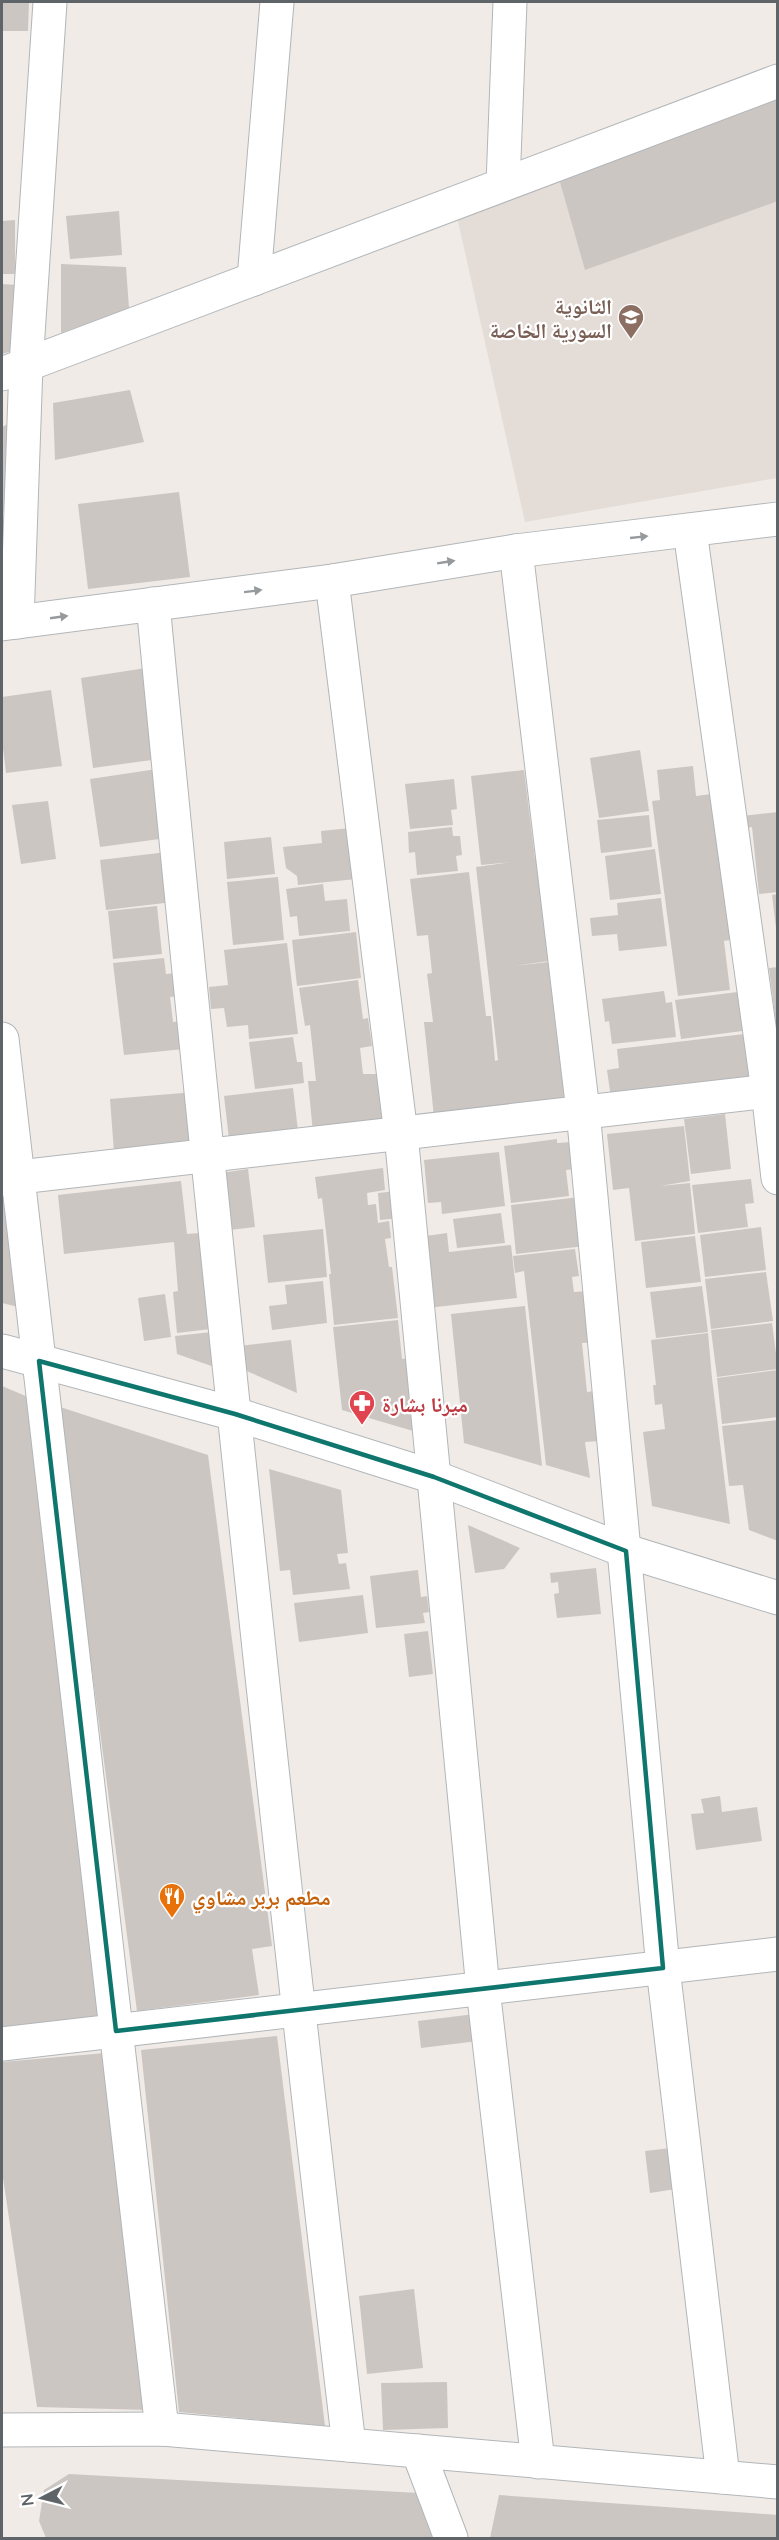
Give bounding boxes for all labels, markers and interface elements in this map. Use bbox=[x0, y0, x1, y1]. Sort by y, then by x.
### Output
place label: الثانوية السورية الخاصة bbox=[490, 293, 612, 343]
school or university icon: الثانوية السورية الخاصة bbox=[616, 302, 646, 340]
one-way arrow bbox=[630, 532, 649, 542]
one-way arrow bbox=[436, 558, 455, 567]
one-way arrow bbox=[243, 586, 262, 596]
one-way arrow bbox=[50, 612, 69, 621]
pharmacy icon: ميرنا بشارة bbox=[347, 1388, 377, 1426]
place label: ميرنا بشارة bbox=[382, 1391, 468, 1417]
restaurant icon: مطعم بربر مشاوي bbox=[157, 1881, 187, 1919]
place label: مطعم بربر مشاوي bbox=[192, 1884, 331, 1914]
north arrow bbox=[12, 2468, 72, 2528]
text: N bbox=[16, 2493, 37, 2507]

